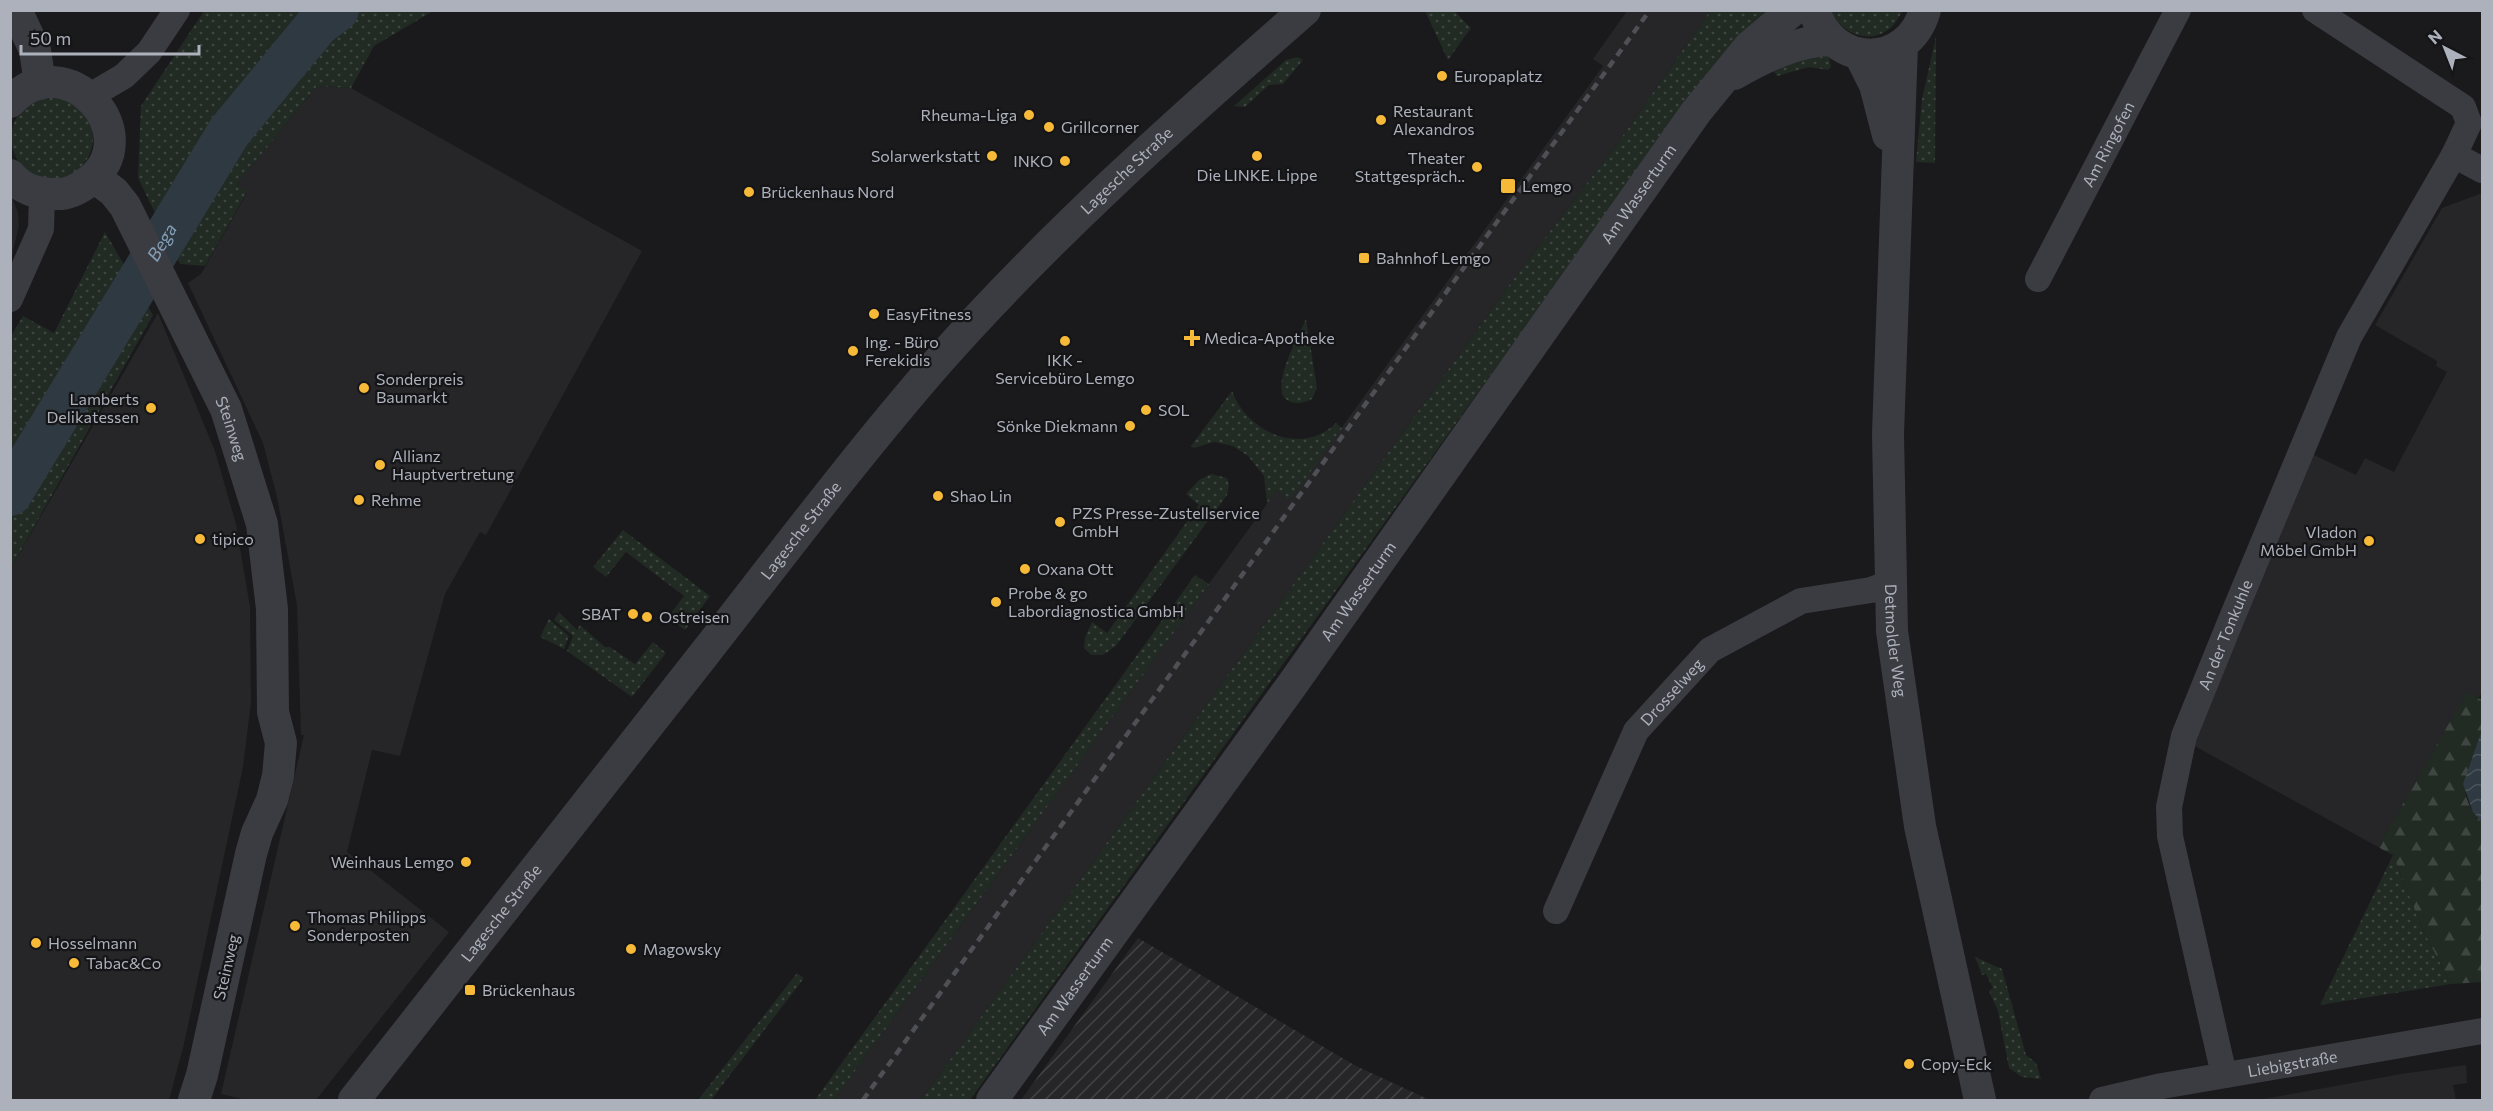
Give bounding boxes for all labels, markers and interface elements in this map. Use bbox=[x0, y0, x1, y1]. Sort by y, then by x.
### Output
scale bar bbox=[21, 18, 200, 56]
north arrow bbox=[2415, 18, 2475, 78]
text: N bbox=[2424, 25, 2445, 48]
text: 50 m bbox=[30, 27, 71, 49]
place label: Europaplatz bbox=[1454, 66, 1542, 85]
marker: Europaplatz bbox=[1435, 69, 1449, 83]
street label: Am Ringofen bbox=[2078, 98, 2138, 190]
place label: Restaurant Alexandros bbox=[1393, 101, 1475, 138]
place label: Rheuma-Liga bbox=[920, 105, 1017, 124]
marker: Rheuma-Liga bbox=[1022, 108, 1036, 122]
marker: Restaurant Alexandros bbox=[1374, 113, 1388, 127]
place label: Grillcorner bbox=[1061, 117, 1140, 136]
marker: Grillcorner bbox=[1042, 120, 1056, 134]
street label: Lagesche Straße bbox=[1076, 123, 1176, 218]
street label: Am Wasserturm bbox=[1596, 140, 1679, 247]
place label: Solarwerkstatt bbox=[871, 146, 980, 165]
place label: Theater Stattgespräch.. bbox=[1355, 148, 1466, 185]
marker: Solarwerkstatt bbox=[985, 149, 999, 163]
marker: Die LINKE. Lippe bbox=[1250, 149, 1264, 163]
place label: INKO bbox=[1013, 151, 1053, 170]
marker: INKO bbox=[1058, 154, 1072, 168]
marker: Theater Stattgespräch.. bbox=[1470, 160, 1484, 174]
place label: Die LINKE. Lippe bbox=[1197, 165, 1317, 184]
place label: Lemgo bbox=[1522, 176, 1572, 195]
marker: Lemgo bbox=[1499, 177, 1517, 195]
place label: Brückenhaus Nord bbox=[761, 182, 894, 201]
marker: Brückenhaus Nord bbox=[742, 185, 756, 199]
water label: Bega bbox=[142, 219, 181, 265]
place label: Bahnhof Lemgo bbox=[1376, 248, 1491, 267]
marker: Bahnhof Lemgo bbox=[1357, 251, 1371, 265]
place label: EasyFitness bbox=[886, 304, 971, 323]
marker: EasyFitness bbox=[867, 307, 881, 321]
place label: Medica-Apotheke bbox=[1204, 328, 1335, 347]
marker: Medica-Apotheke bbox=[1185, 331, 1199, 345]
place label: Ing. - Büro Ferekidis bbox=[865, 332, 939, 369]
marker: IKK - Servicebüro Lemgo bbox=[1058, 334, 1072, 348]
marker: Ing. - Büro Ferekidis bbox=[846, 344, 860, 358]
place label: IKK - Servicebüro Lemgo bbox=[995, 350, 1135, 387]
place label: Sonderpreis Baumarkt bbox=[376, 369, 464, 406]
marker: Sonderpreis Baumarkt bbox=[357, 381, 371, 395]
place label: Lamberts Delikatessen bbox=[47, 389, 139, 426]
street label: Steinweg bbox=[212, 393, 252, 463]
place label: SOL bbox=[1158, 400, 1190, 419]
marker: Lamberts Delikatessen bbox=[144, 401, 158, 415]
marker: SOL bbox=[1139, 403, 1153, 417]
place label: Sönke Diekmann bbox=[996, 416, 1118, 435]
marker: Sönke Diekmann bbox=[1123, 419, 1137, 433]
place label: Allianz Hauptvertretung bbox=[392, 446, 515, 483]
marker: Allianz Hauptvertretung bbox=[373, 458, 387, 472]
street label: Lagesche Straße bbox=[756, 477, 844, 583]
place label: Shao Lin bbox=[950, 486, 1012, 505]
marker: Shao Lin bbox=[931, 489, 945, 503]
place label: Rehme bbox=[371, 490, 421, 509]
marker: Rehme bbox=[352, 493, 366, 507]
place label: PZS Presse-Zustellservice GmbH bbox=[1072, 503, 1260, 540]
marker: PZS Presse-Zustellservice GmbH bbox=[1053, 515, 1067, 529]
place label: Vladon Möbel GmbH bbox=[2260, 522, 2357, 559]
place label: tipico bbox=[212, 529, 254, 548]
marker: tipico bbox=[193, 532, 207, 546]
marker: Vladon Möbel GmbH bbox=[2362, 534, 2376, 548]
street label: Am Wasserturm bbox=[1316, 537, 1399, 644]
place label: Oxana Ott bbox=[1037, 559, 1114, 578]
marker: Oxana Ott bbox=[1018, 562, 1032, 576]
street label: An der Tonkuhle bbox=[2194, 576, 2256, 692]
place label: Probe & go Labordiagnostica GmbH bbox=[1008, 583, 1184, 620]
street label: Detmolder Weg bbox=[1882, 584, 1911, 699]
marker: Probe & go Labordiagnostica GmbH bbox=[989, 595, 1003, 609]
place label: SBAT bbox=[581, 604, 621, 623]
marker: SBAT bbox=[626, 607, 640, 621]
place label: Ostreisen bbox=[659, 607, 729, 626]
marker: Ostreisen bbox=[640, 610, 654, 624]
street label: Drosselweg bbox=[1636, 654, 1707, 729]
place label: Weinhaus Lemgo bbox=[331, 852, 454, 871]
marker: Weinhaus Lemgo bbox=[459, 855, 473, 869]
street label: Lagesche Straße bbox=[456, 860, 545, 965]
place label: Thomas Philipps Sonderposten bbox=[307, 907, 426, 944]
marker: Thomas Philipps Sonderposten bbox=[288, 919, 302, 933]
street label: Steinweg bbox=[209, 932, 242, 1002]
street label: Am Wasserturm bbox=[1032, 932, 1116, 1039]
place label: Hosselmann bbox=[48, 933, 137, 952]
marker: Hosselmann bbox=[29, 936, 43, 950]
place label: Magowsky bbox=[643, 939, 721, 958]
marker: Magowsky bbox=[624, 942, 638, 956]
place label: Tabac&Co bbox=[86, 953, 161, 972]
marker: Tabac&Co bbox=[67, 956, 81, 970]
place label: Brückenhaus bbox=[482, 980, 575, 999]
marker: Brückenhaus bbox=[463, 983, 477, 997]
street label: Liebigstraße bbox=[2246, 1046, 2339, 1080]
place label: Copy-Eck bbox=[1921, 1054, 1992, 1073]
marker: Copy-Eck bbox=[1902, 1057, 1916, 1071]

